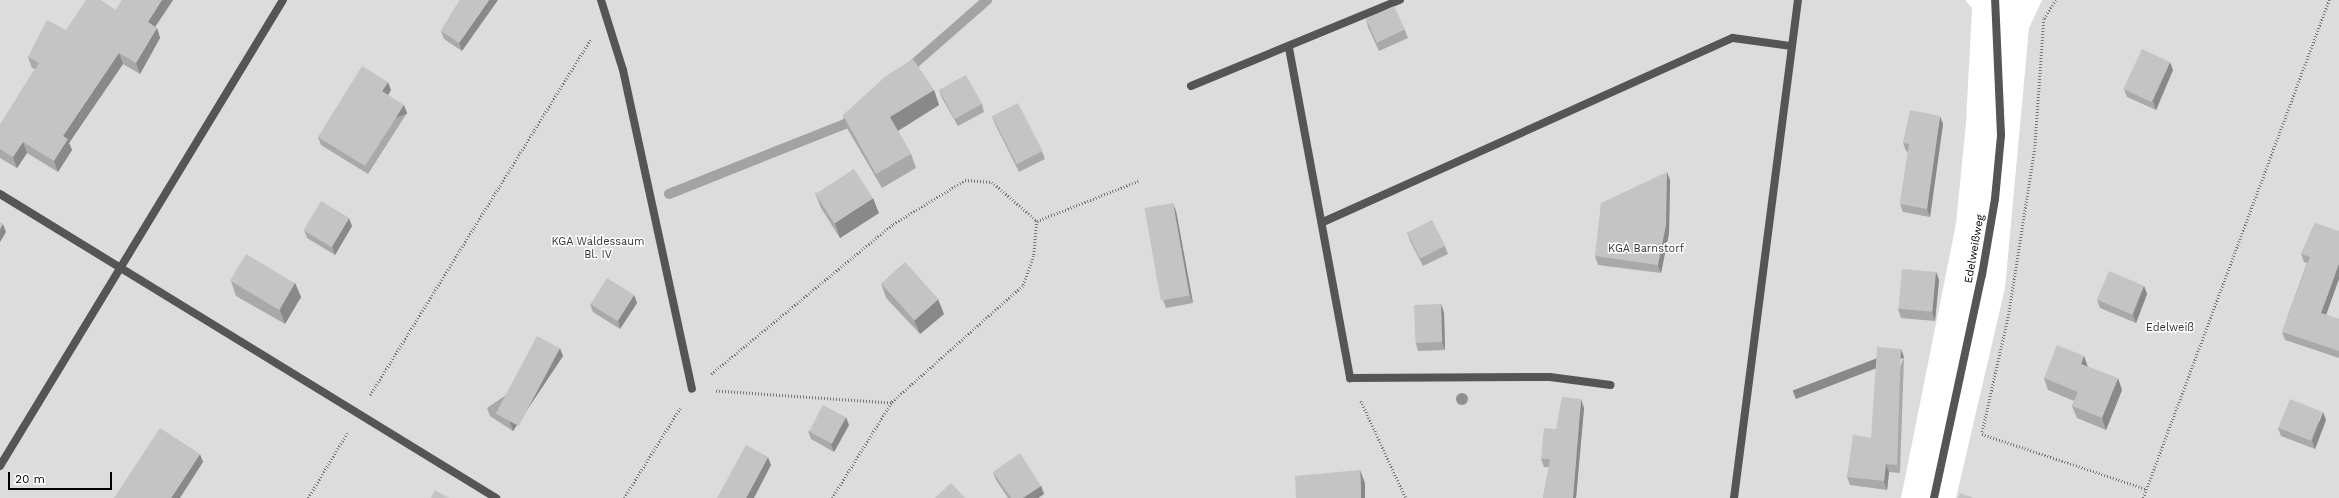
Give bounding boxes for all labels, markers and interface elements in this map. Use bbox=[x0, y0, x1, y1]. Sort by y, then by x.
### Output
street label: Edelweißweg bbox=[1962, 214, 1988, 284]
park label: KGA Waldessaum Bl. IV bbox=[551, 236, 645, 262]
park label: KGA Barnstorf bbox=[1608, 242, 1684, 256]
park label: Edelweiß bbox=[2146, 321, 2194, 335]
scale bar bbox=[10, 464, 114, 490]
text: 20 m bbox=[15, 472, 45, 486]

